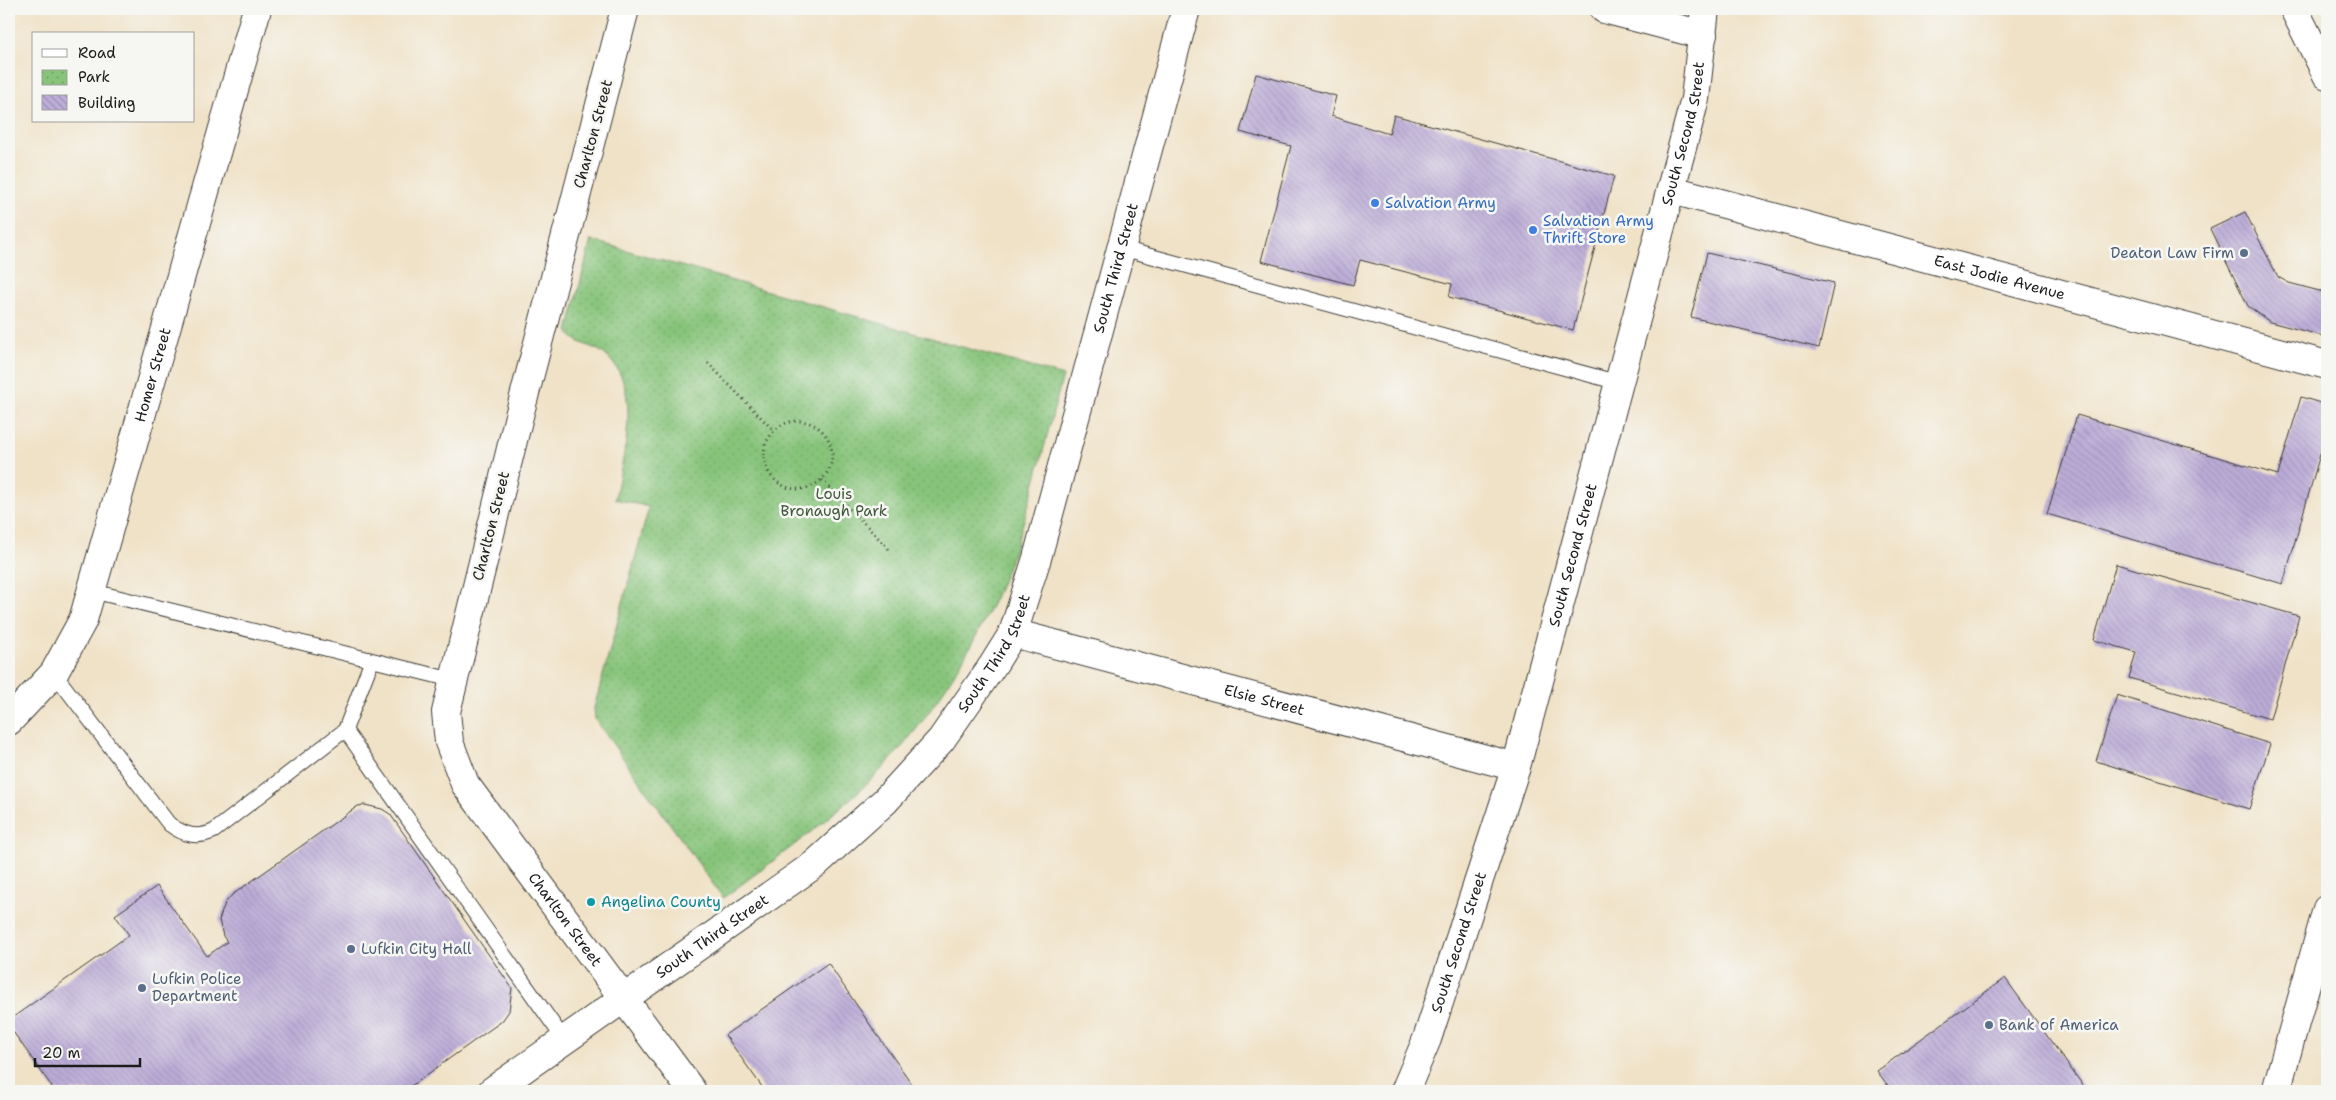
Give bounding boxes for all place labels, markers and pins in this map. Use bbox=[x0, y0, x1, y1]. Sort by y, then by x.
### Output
place label: Salvation Army bbox=[1385, 193, 1496, 213]
marker: Salvation Army bbox=[1369, 197, 1381, 209]
place label: Salvation Army Thrift Store bbox=[1543, 211, 1654, 248]
marker: Salvation Army Thrift Store bbox=[1527, 224, 1539, 236]
place label: Deaton Law Firm bbox=[2110, 243, 2234, 263]
marker: Deaton Law Firm bbox=[2238, 247, 2250, 259]
place label: Angelina County bbox=[601, 892, 721, 912]
marker: Angelina County bbox=[585, 896, 597, 908]
place label: Lufkin City Hall bbox=[361, 939, 472, 959]
marker: Lufkin City Hall bbox=[345, 943, 357, 955]
place label: Lufkin Police Department bbox=[152, 969, 242, 1006]
marker: Lufkin Police Department bbox=[136, 982, 148, 994]
place label: Bank of America bbox=[1999, 1015, 2119, 1035]
marker: Bank of America bbox=[1983, 1019, 1995, 1031]

